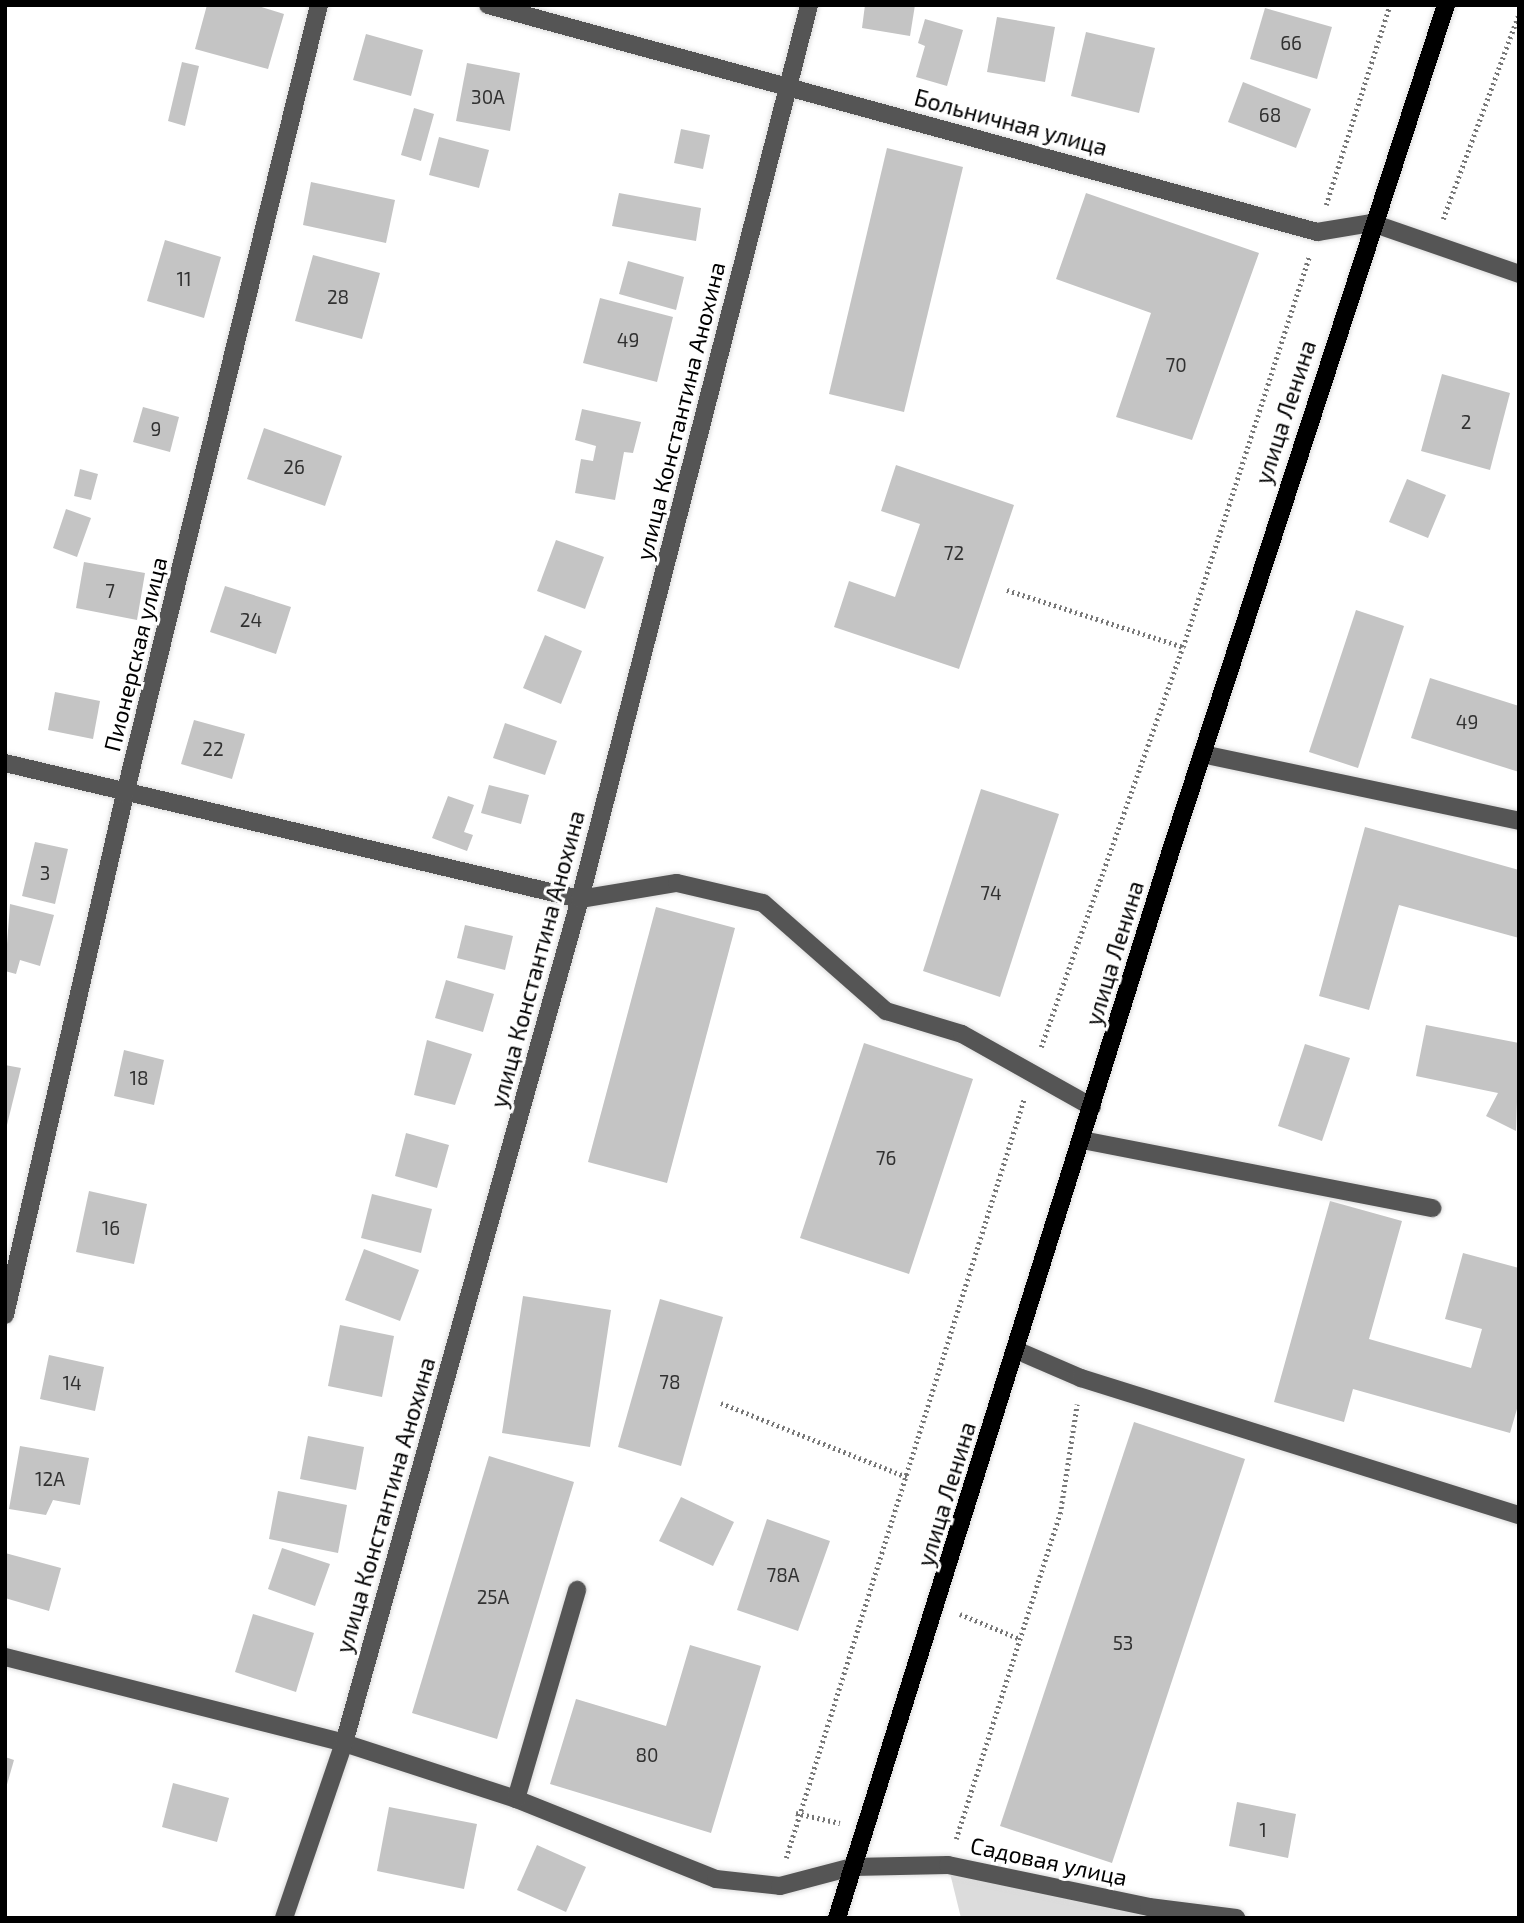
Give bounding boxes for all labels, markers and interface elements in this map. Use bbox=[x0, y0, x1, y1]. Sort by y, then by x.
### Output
house number: 66 bbox=[1280, 32, 1302, 54]
street label: Больничная улица bbox=[912, 83, 1110, 161]
house number: 30А bbox=[471, 86, 505, 108]
house number: 68 bbox=[1259, 104, 1281, 126]
street label: улица Константина Анохина bbox=[630, 259, 730, 563]
house number: 11 bbox=[176, 268, 192, 290]
house number: 28 bbox=[327, 286, 349, 308]
house number: 49 bbox=[617, 329, 639, 351]
street label: улица Ленина bbox=[1249, 337, 1321, 487]
house number: 70 bbox=[1165, 354, 1187, 376]
house number: 2 bbox=[1461, 411, 1471, 433]
house number: 9 bbox=[151, 418, 161, 440]
house number: 26 bbox=[283, 456, 305, 478]
house number: 72 bbox=[944, 542, 964, 564]
street label: Пионерская улица bbox=[97, 554, 173, 754]
house number: 7 bbox=[105, 580, 115, 602]
house number: 24 bbox=[240, 609, 262, 631]
house number: 49 bbox=[1456, 711, 1478, 733]
house number: 22 bbox=[202, 738, 224, 760]
street label: улица Константина Анохина bbox=[484, 807, 590, 1111]
house number: 3 bbox=[40, 862, 50, 884]
street label: улица Ленина bbox=[1079, 877, 1149, 1029]
house number: 74 bbox=[980, 882, 1002, 904]
house number: 18 bbox=[129, 1067, 149, 1089]
house number: 76 bbox=[876, 1147, 896, 1169]
house number: 16 bbox=[102, 1217, 120, 1239]
street label: улица Константина Анохина bbox=[329, 1354, 441, 1656]
house number: 78 bbox=[659, 1371, 681, 1393]
house number: 14 bbox=[62, 1372, 82, 1394]
street label: улица Ленина bbox=[911, 1418, 981, 1570]
house number: 12А bbox=[35, 1468, 65, 1490]
house number: 78А bbox=[766, 1564, 800, 1586]
house number: 25А bbox=[477, 1586, 509, 1608]
house number: 53 bbox=[1113, 1632, 1133, 1654]
house number: 80 bbox=[636, 1744, 658, 1766]
house number: 1 bbox=[1259, 1819, 1267, 1841]
street label: Садовая улица bbox=[968, 1831, 1130, 1891]

